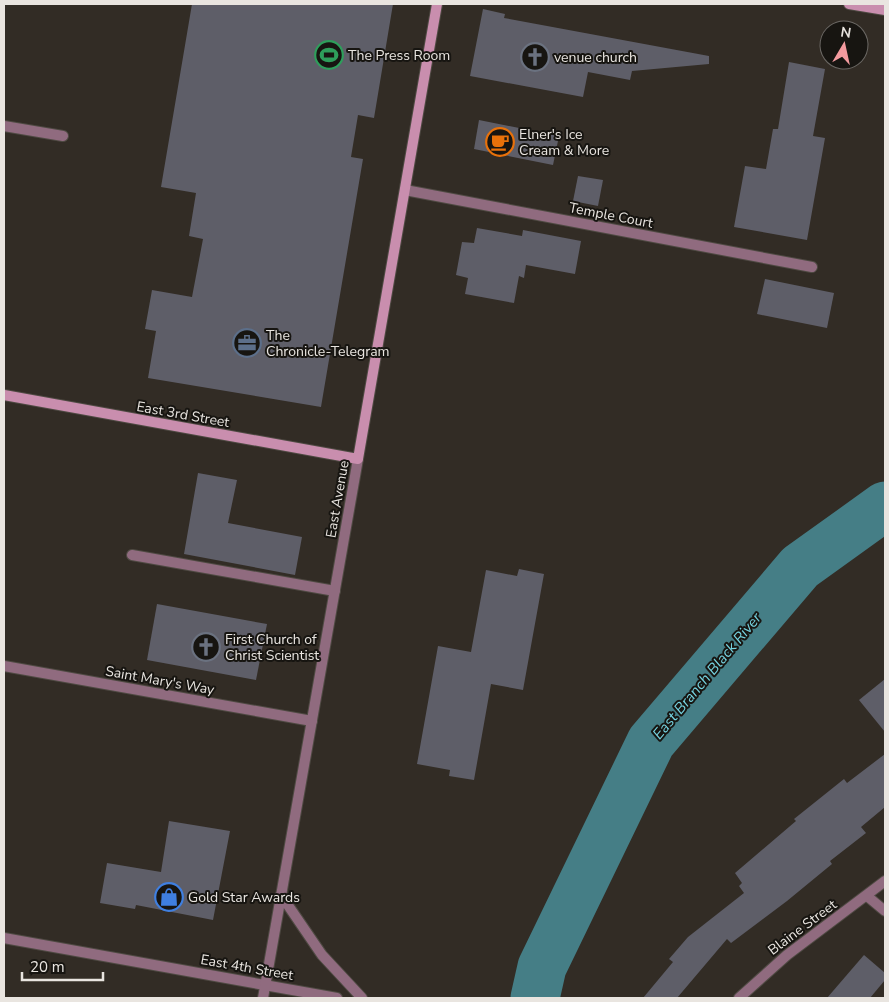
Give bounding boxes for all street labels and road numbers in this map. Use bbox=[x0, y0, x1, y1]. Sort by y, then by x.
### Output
street label: Temple Court bbox=[567, 198, 654, 233]
street label: East 3rd Street bbox=[135, 397, 231, 432]
street label: East Avenue bbox=[321, 459, 354, 539]
street label: Saint Mary's Way bbox=[104, 662, 217, 700]
street label: Blaine Street bbox=[764, 895, 841, 960]
street label: East 4th Street bbox=[199, 950, 295, 985]

